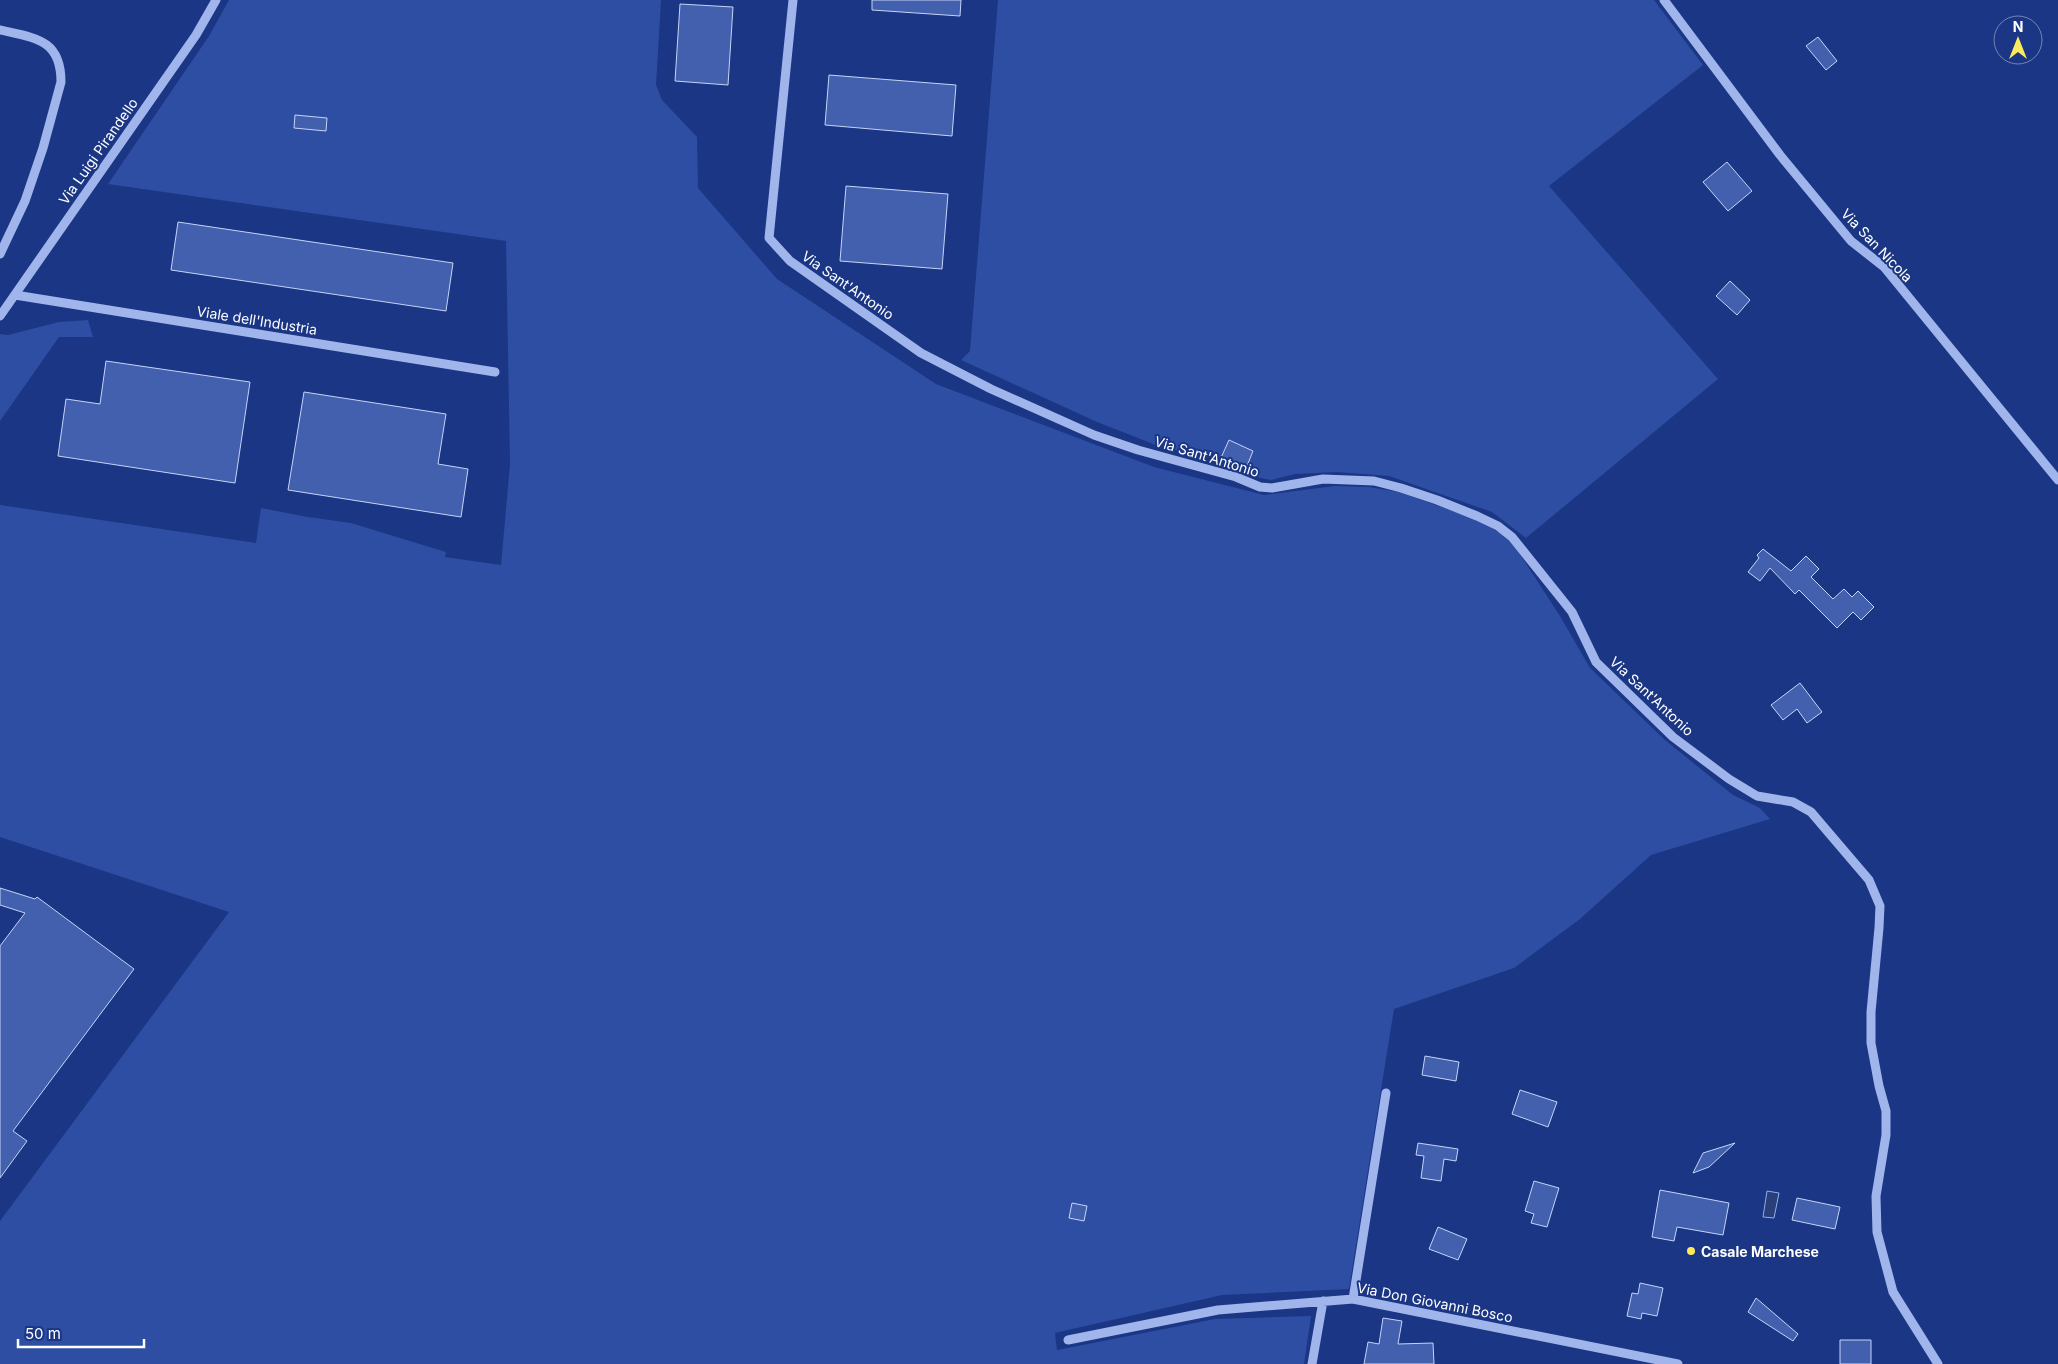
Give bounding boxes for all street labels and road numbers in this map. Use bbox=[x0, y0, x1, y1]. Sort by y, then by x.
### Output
street label: Via Luigi Pirandello bbox=[55, 95, 141, 207]
street label: Via San Nicola bbox=[1838, 205, 1916, 285]
street label: Via Sant'Antonio bbox=[799, 247, 897, 323]
street label: Viale dell'Industria bbox=[196, 302, 318, 338]
street label: Via Sant'Antonio bbox=[1153, 432, 1261, 480]
street label: Via Sant'Antonio bbox=[1607, 653, 1697, 739]
street label: Via Don Giovanni Bosco bbox=[1356, 1279, 1514, 1325]

